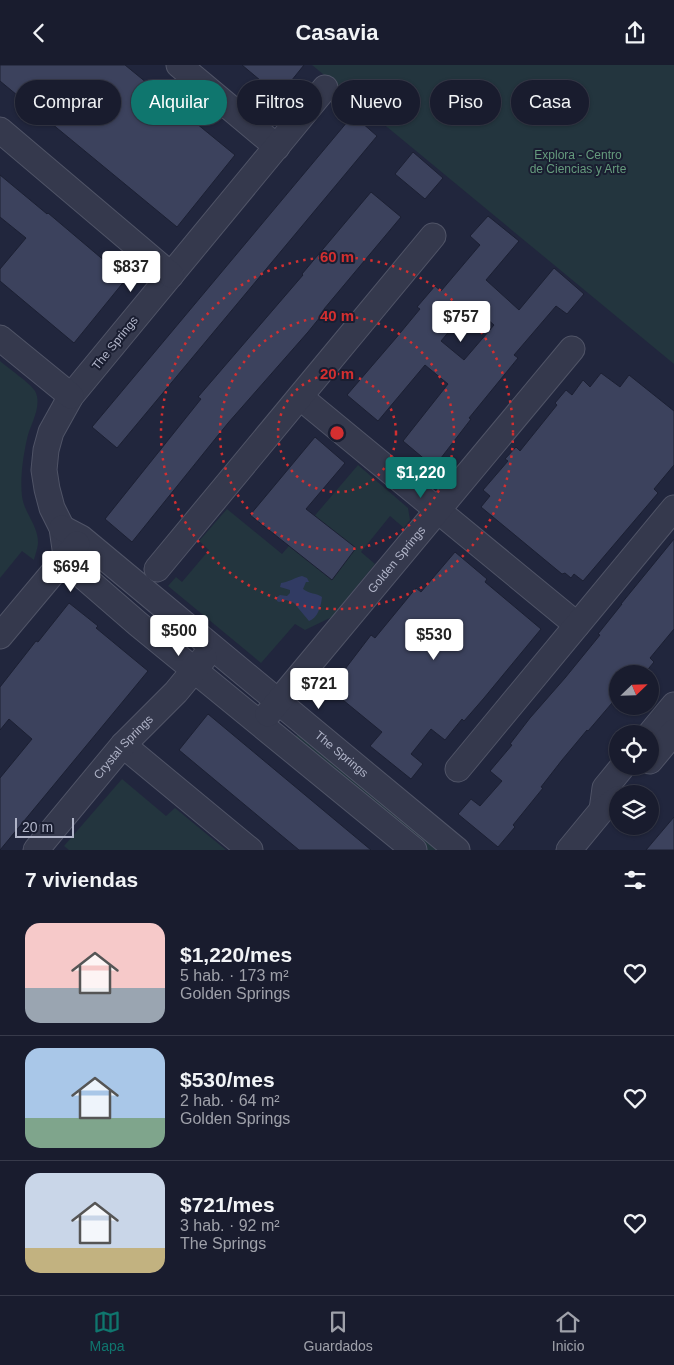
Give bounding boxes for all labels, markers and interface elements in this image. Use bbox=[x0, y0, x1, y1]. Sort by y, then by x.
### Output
icon: back bbox=[25, 19, 53, 47]
icon: share bbox=[621, 19, 649, 47]
text: Casavia bbox=[295, 20, 379, 45]
chip: Comprar bbox=[15, 80, 121, 125]
chip: Alquilar bbox=[131, 80, 227, 125]
chip: Filtros bbox=[237, 80, 322, 125]
chip: Nuevo bbox=[332, 80, 420, 125]
chip: Piso bbox=[430, 80, 501, 125]
chip: Casa bbox=[511, 80, 589, 125]
park label: Explora - Centro de Ciencias y Arte bbox=[530, 148, 627, 176]
text: 60 m bbox=[320, 248, 354, 265]
pin: $837 bbox=[101, 251, 161, 293]
text: $837 bbox=[113, 258, 149, 275]
pin: $757 bbox=[431, 301, 491, 343]
text: 40 m bbox=[320, 307, 354, 324]
text: $757 bbox=[443, 308, 479, 325]
street label: The Springs bbox=[89, 313, 141, 373]
text: 20 m bbox=[320, 365, 354, 382]
centre of rings bbox=[328, 424, 346, 442]
pin: $1,220 bbox=[380, 457, 462, 499]
text: $1,220 bbox=[397, 464, 445, 481]
street label: Golden Springs bbox=[365, 523, 429, 596]
pin: $694 bbox=[41, 551, 101, 593]
text: $694 bbox=[53, 558, 89, 575]
pin: $500 bbox=[149, 615, 209, 657]
pin: $530 bbox=[404, 619, 464, 661]
text: $500 bbox=[161, 622, 197, 639]
text: $530 bbox=[416, 626, 452, 643]
north arrow bbox=[609, 665, 659, 715]
map controls bbox=[609, 665, 659, 835]
pin: $721 bbox=[289, 667, 349, 710]
text: $721 bbox=[301, 675, 337, 692]
street label: Crystal Springs bbox=[91, 712, 156, 782]
button: locate bbox=[609, 725, 659, 775]
street label: The Springs bbox=[312, 728, 371, 780]
button: layers bbox=[609, 785, 659, 835]
scale bar bbox=[15, 815, 74, 838]
text: 20 m bbox=[22, 819, 53, 835]
icon: filters bbox=[621, 866, 649, 894]
text: 7 viviendas bbox=[25, 868, 138, 891]
icon: home bbox=[65, 943, 125, 1003]
text: $1,220/mes bbox=[180, 943, 292, 966]
icon: heart bbox=[621, 959, 649, 987]
text: 5 hab. · 173 m² bbox=[180, 967, 289, 984]
text: Golden Springs bbox=[180, 985, 290, 1002]
icon: home bbox=[65, 1068, 125, 1128]
text: $530/mes bbox=[180, 1068, 275, 1091]
icon: heart bbox=[621, 1084, 649, 1112]
text: 2 hab. · 64 m² bbox=[180, 1092, 280, 1109]
text: Golden Springs bbox=[180, 1110, 290, 1127]
icon: home bbox=[65, 1193, 125, 1253]
text: $721/mes bbox=[180, 1193, 275, 1216]
icon: heart bbox=[621, 1209, 649, 1237]
text: 3 hab. · 92 m² bbox=[180, 1217, 280, 1234]
text: The Springs bbox=[180, 1235, 266, 1252]
tab: Mapa bbox=[90, 1308, 125, 1354]
tab: Guardados bbox=[304, 1308, 373, 1354]
tab: Inicio bbox=[552, 1308, 585, 1354]

